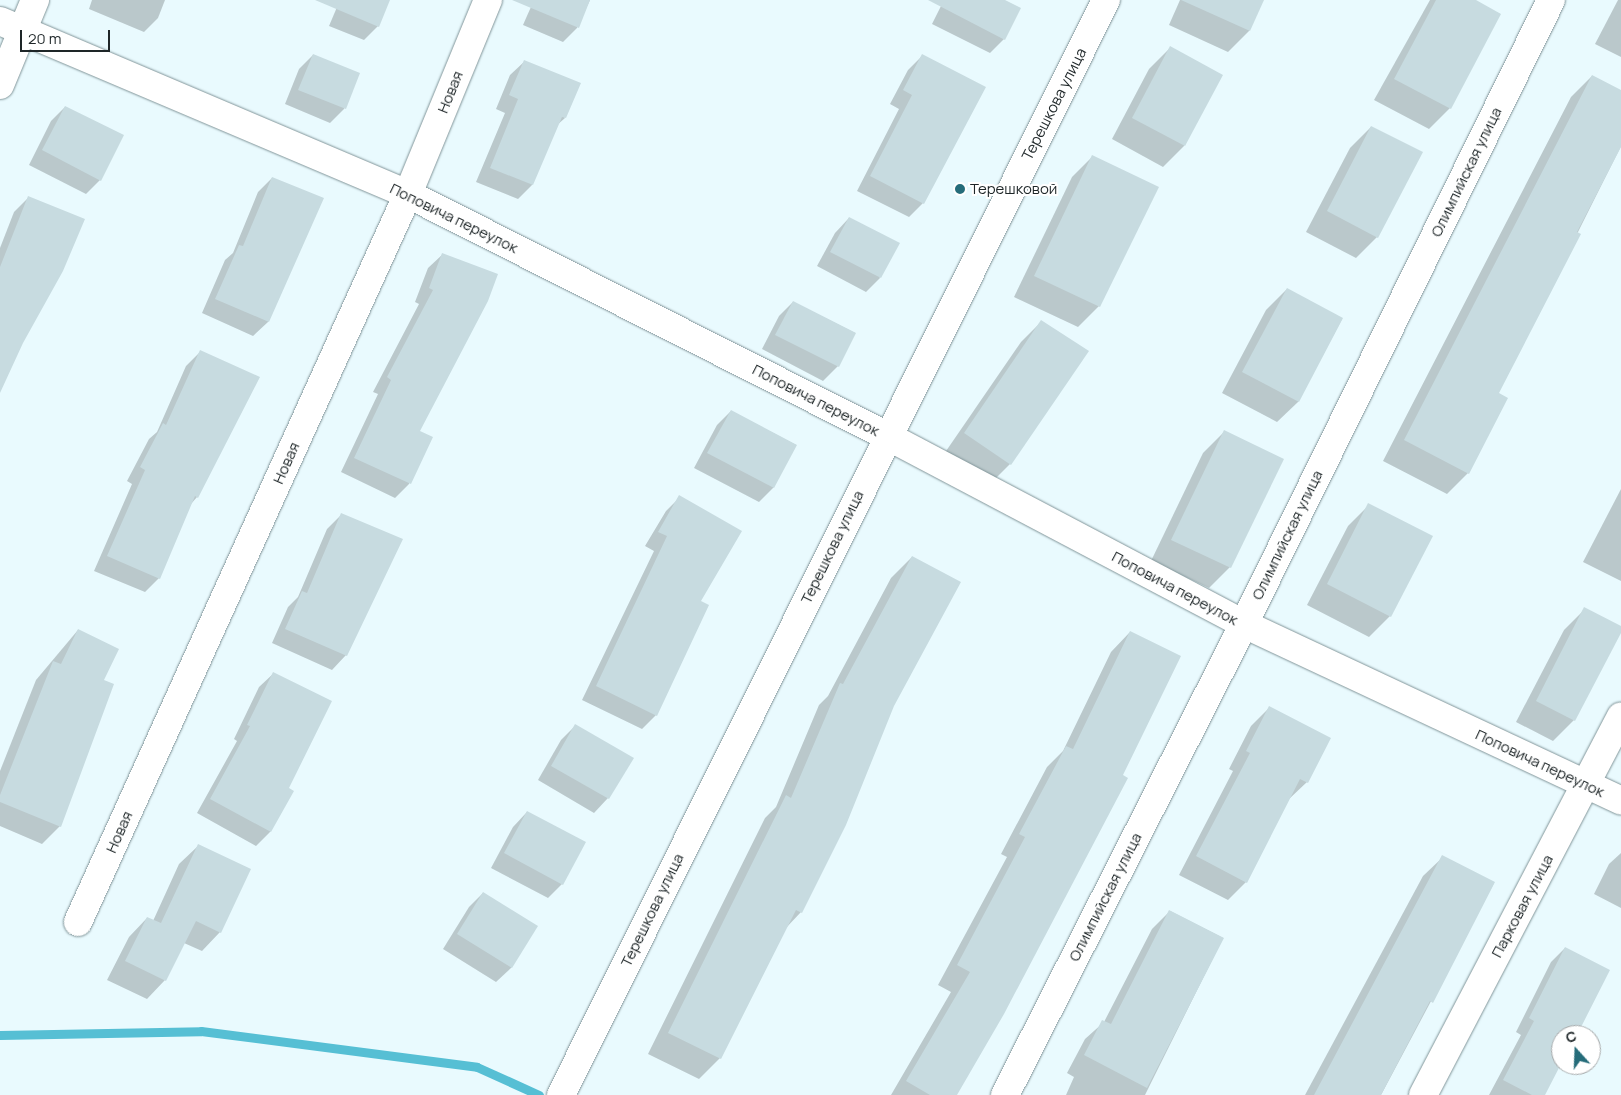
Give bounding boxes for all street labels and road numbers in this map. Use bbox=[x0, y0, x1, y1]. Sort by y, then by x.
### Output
street label: Терешкова улица bbox=[1018, 45, 1090, 163]
street label: Новая bbox=[433, 68, 467, 116]
street label: Олимпийская улица bbox=[1427, 104, 1505, 240]
street label: Поповича переулок bbox=[387, 179, 521, 257]
street label: Поповича переулок bbox=[750, 360, 882, 440]
street label: Новая bbox=[269, 439, 303, 487]
street label: Олимпийская улица bbox=[1248, 467, 1326, 603]
street label: Терешкова улица bbox=[797, 488, 867, 606]
street label: Поповича переулок bbox=[1109, 547, 1241, 629]
street label: Поповича переулок bbox=[1473, 725, 1607, 801]
street label: Новая bbox=[102, 808, 136, 856]
street label: Олимпийская улица bbox=[1065, 830, 1145, 964]
street label: Терешкова улица bbox=[617, 851, 687, 969]
street label: Парковая улица bbox=[1487, 852, 1557, 960]

